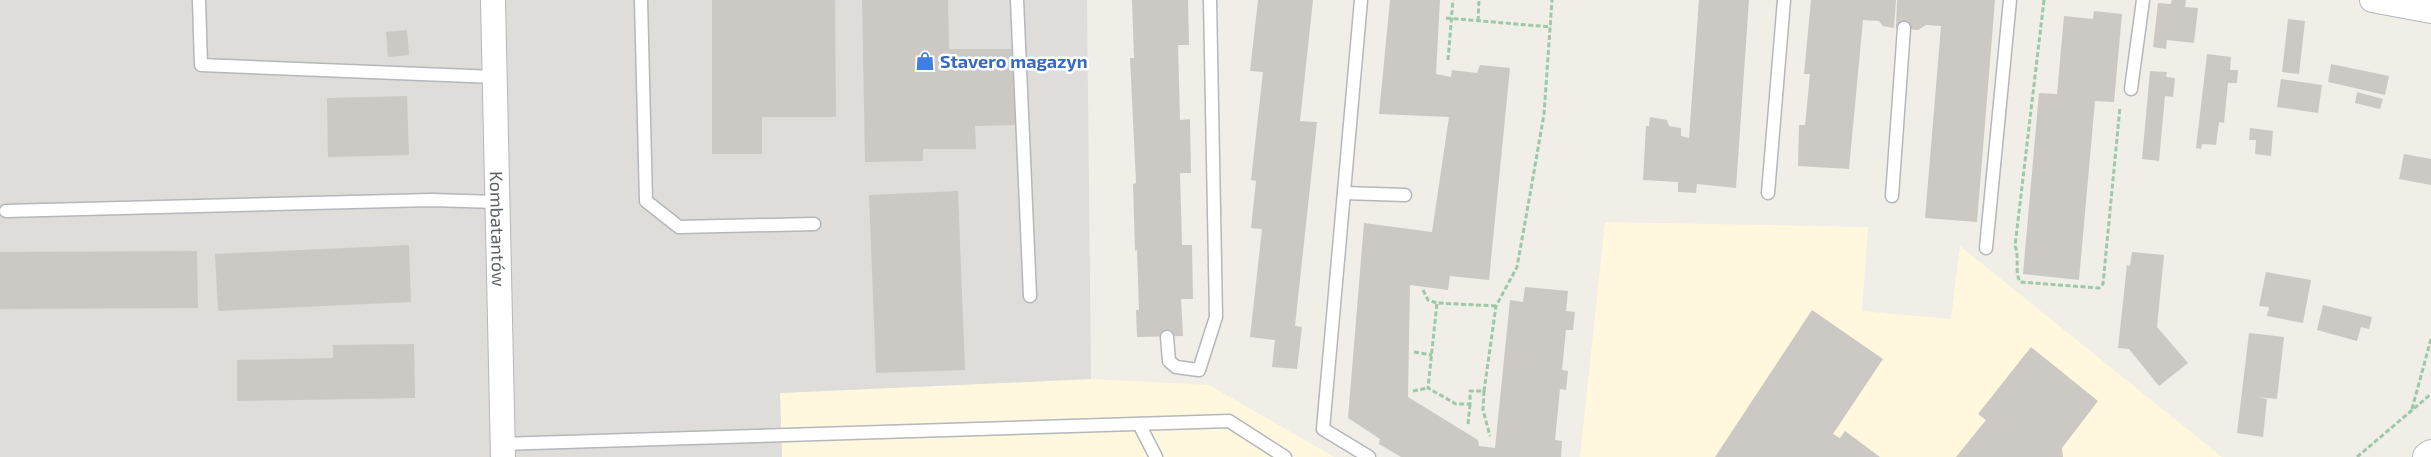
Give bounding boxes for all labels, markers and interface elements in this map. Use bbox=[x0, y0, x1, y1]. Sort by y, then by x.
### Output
shop icon: Stavero magazyn bbox=[914, 50, 936, 72]
place label: Stavero magazyn bbox=[940, 50, 1088, 72]
street label: Kombatantów bbox=[486, 171, 510, 287]

